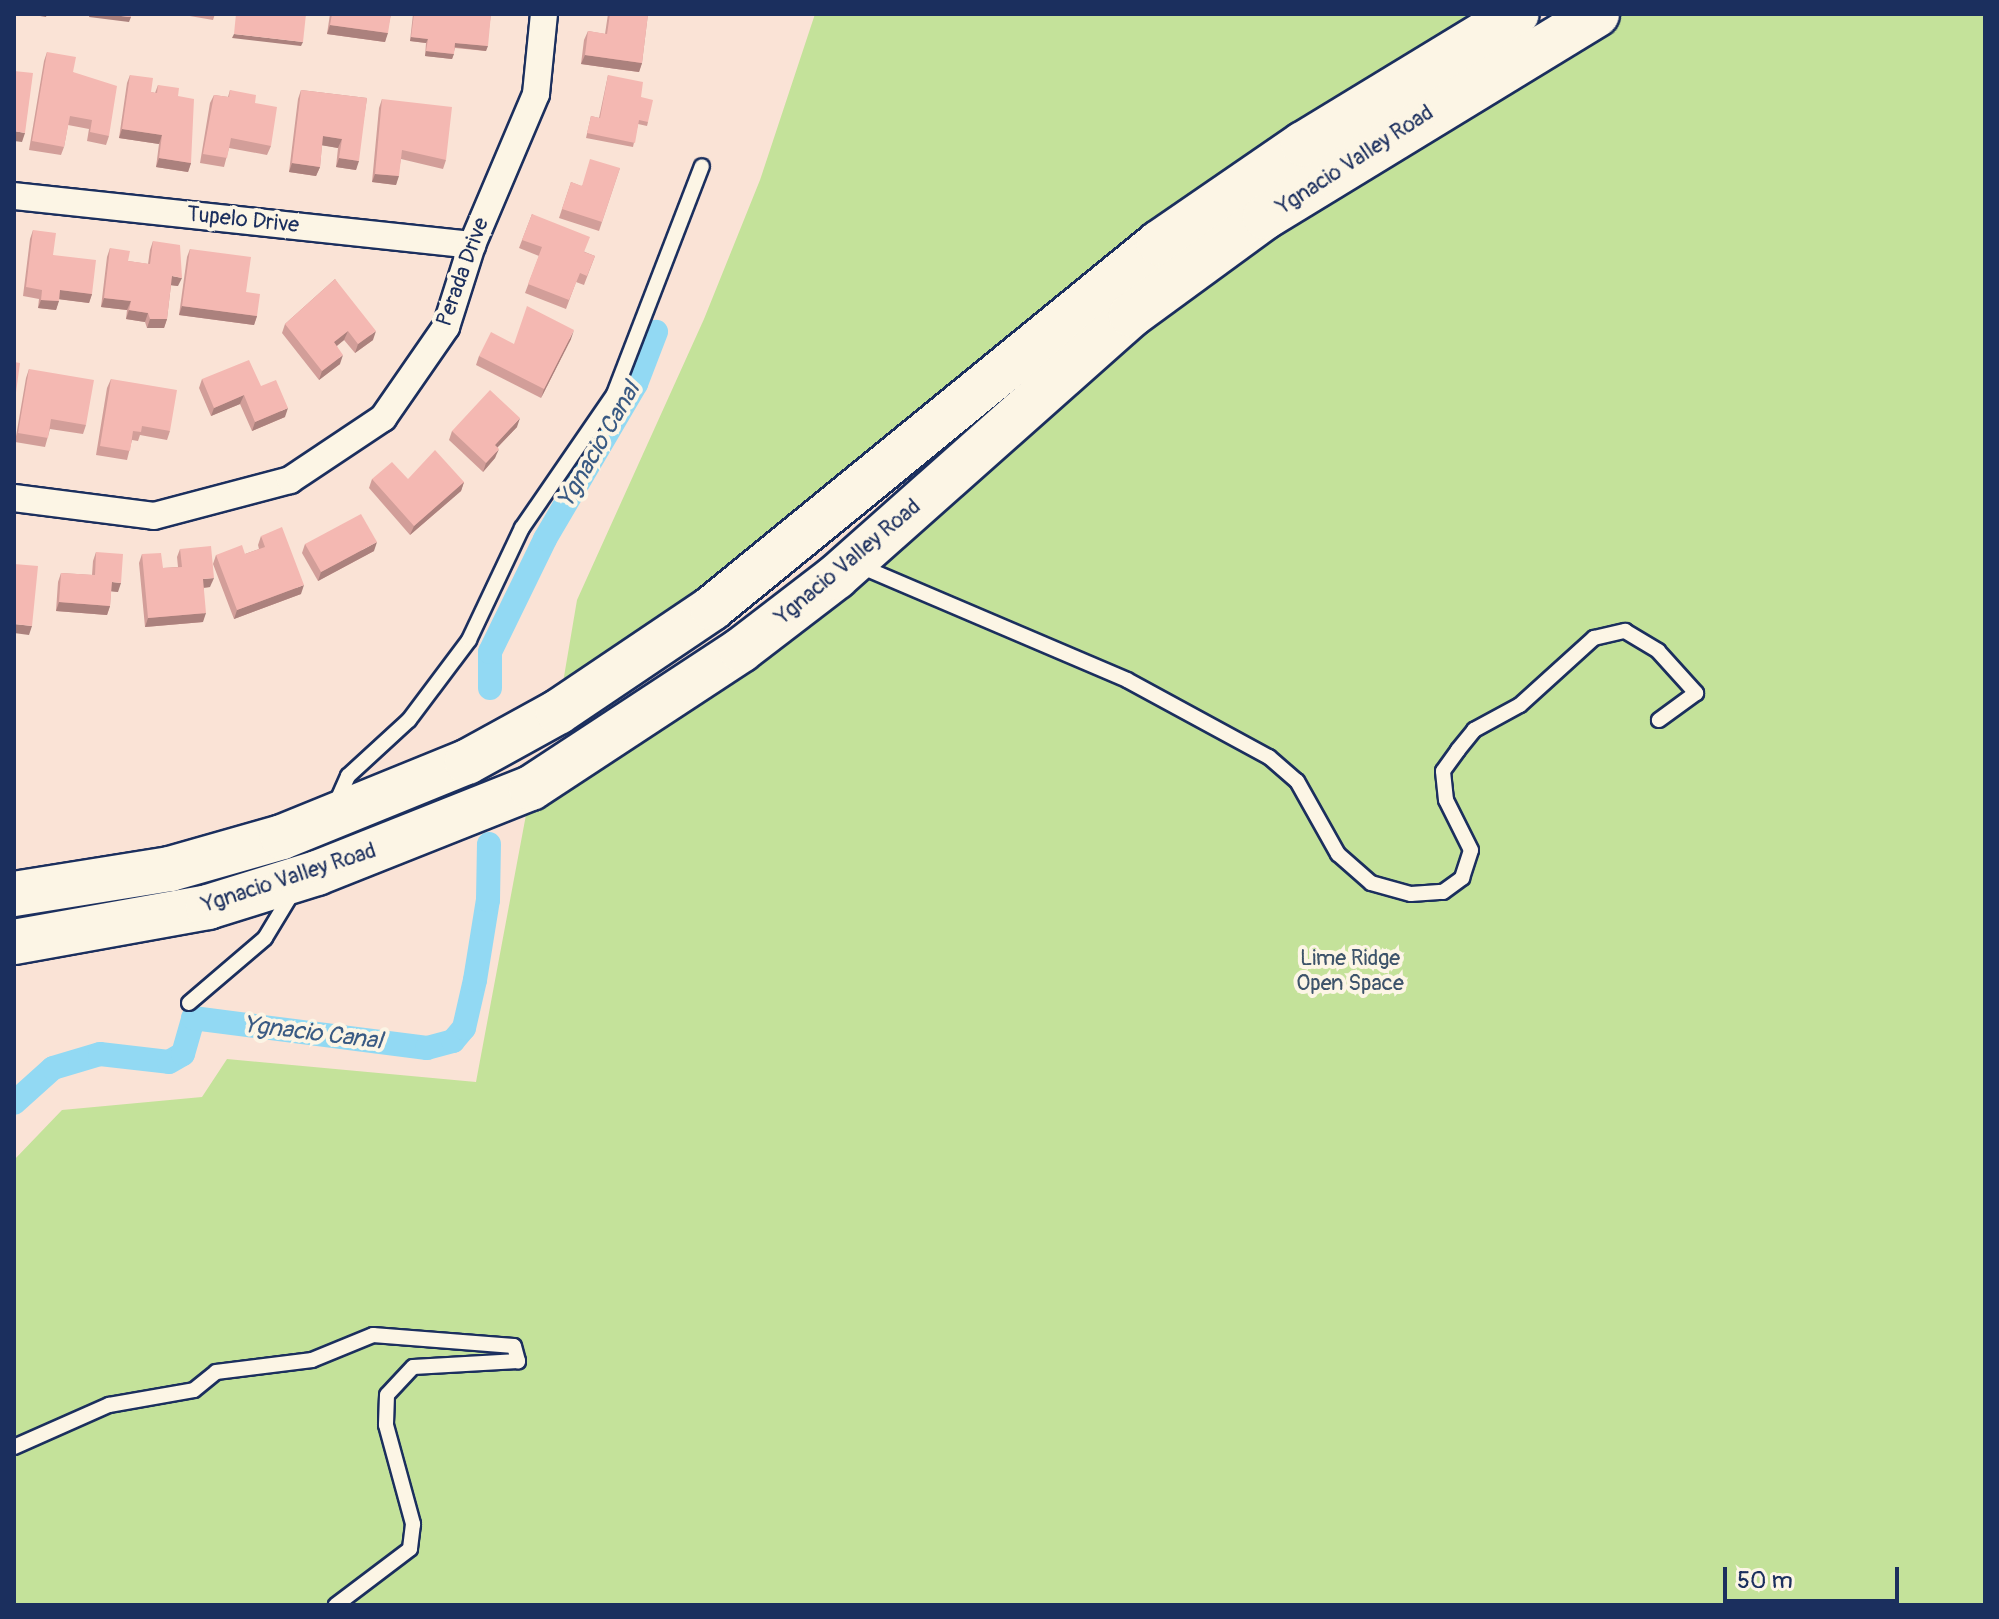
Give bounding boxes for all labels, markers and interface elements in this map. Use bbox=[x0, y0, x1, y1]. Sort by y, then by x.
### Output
street label: Ygnacio Valley Road bbox=[1272, 99, 1438, 221]
street label: Tupelo Drive bbox=[186, 201, 300, 239]
street label: Perada Drive bbox=[431, 214, 495, 330]
water label: Ygnacio Canal bbox=[552, 377, 646, 513]
street label: Ygnacio Valley Road bbox=[770, 494, 926, 630]
street label: Ygnacio Valley Road bbox=[199, 837, 379, 919]
park label: Lime Ridge Open Space bbox=[1296, 945, 1404, 996]
water label: Ygnacio Canal bbox=[242, 1010, 384, 1056]
scale bar bbox=[1727, 1551, 1903, 1601]
text: 50 m bbox=[1737, 1566, 1793, 1595]

